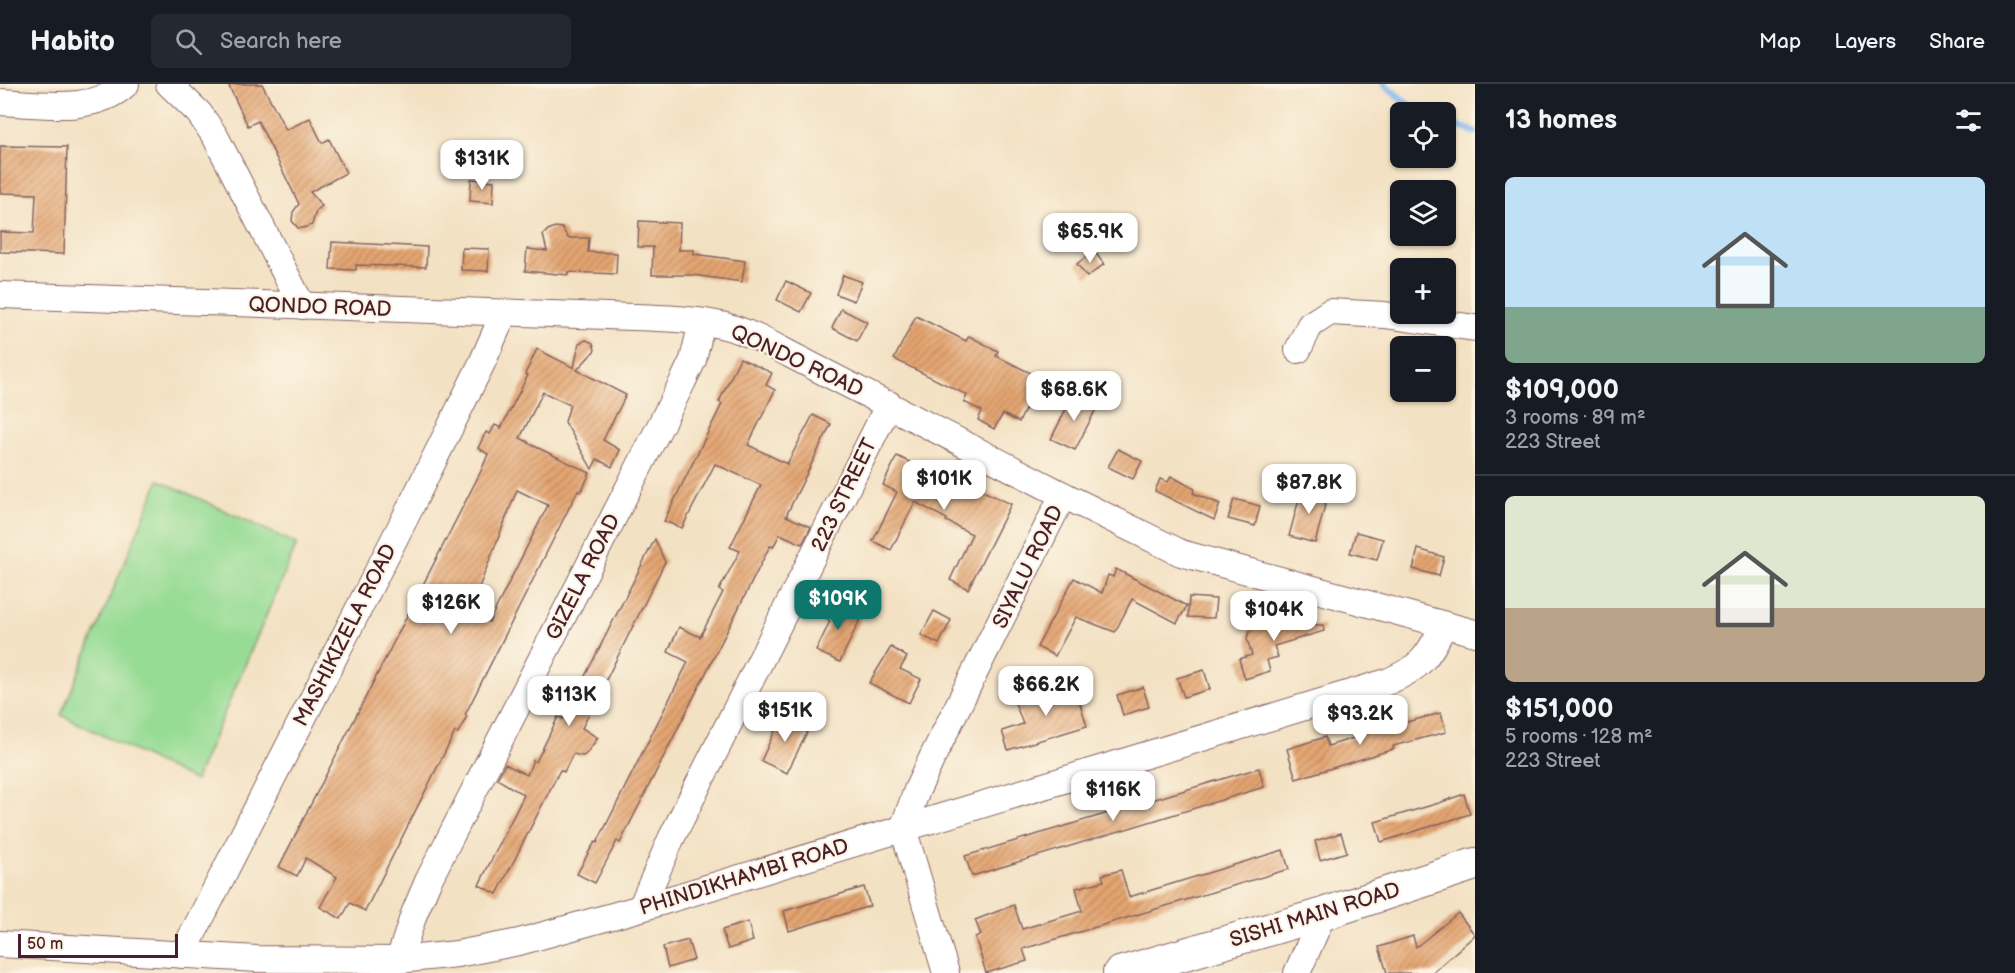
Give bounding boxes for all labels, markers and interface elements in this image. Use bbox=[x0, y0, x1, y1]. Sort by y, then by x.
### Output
search box bbox=[151, 14, 571, 68]
text: Habito bbox=[30, 25, 115, 58]
icon: search bbox=[172, 25, 205, 58]
text: Search here bbox=[220, 28, 342, 55]
text: Map bbox=[1759, 29, 1801, 54]
text: Layers bbox=[1834, 29, 1896, 54]
text: Share bbox=[1929, 29, 1985, 54]
map controls bbox=[1390, 102, 1456, 402]
button: locate bbox=[1390, 102, 1456, 168]
icon: filters bbox=[1952, 104, 1985, 137]
text: 13 homes bbox=[1505, 105, 1617, 136]
pin: $131K bbox=[440, 140, 524, 191]
text: $131K bbox=[454, 147, 510, 171]
button: layers bbox=[1390, 180, 1456, 246]
pin: $65.9K bbox=[1041, 213, 1139, 264]
icon: home bbox=[1691, 216, 1799, 324]
text: $65.9K bbox=[1057, 220, 1123, 244]
button: + bbox=[1390, 258, 1456, 324]
street label: QONDO ROAD bbox=[248, 292, 392, 322]
street label: QONDO ROAD bbox=[727, 319, 867, 403]
button: − bbox=[1390, 336, 1456, 402]
pin: $68.6K bbox=[1025, 371, 1123, 422]
text: $109,000 bbox=[1505, 375, 1619, 406]
text: $68.6K bbox=[1040, 378, 1108, 402]
text: 3 rooms · 89 m² bbox=[1505, 406, 1646, 430]
text: 223 Street bbox=[1505, 430, 1600, 454]
street label: 223 STREET bbox=[806, 434, 882, 556]
pin: $101K bbox=[902, 460, 986, 511]
pin: $87.8K bbox=[1260, 464, 1358, 515]
text: $101K bbox=[916, 467, 972, 491]
text: $87.8K bbox=[1276, 471, 1342, 495]
street label: SIYALU ROAD bbox=[987, 501, 1069, 633]
street label: GIZELA ROAD bbox=[541, 510, 625, 644]
icon: home bbox=[1691, 535, 1799, 643]
street label: MASHIKIZELA ROAD bbox=[288, 540, 402, 730]
pin: $109K bbox=[796, 580, 880, 631]
pin: $126K bbox=[409, 584, 493, 635]
text: $109K bbox=[808, 587, 868, 611]
text: $126K bbox=[421, 591, 481, 615]
pin: $104K bbox=[1232, 591, 1316, 642]
text: $104K bbox=[1244, 598, 1304, 622]
pin: $66.2K bbox=[997, 666, 1095, 717]
text: $66.2K bbox=[1012, 673, 1080, 697]
pin: $113K bbox=[527, 676, 611, 727]
text: $113K bbox=[541, 683, 597, 707]
pin: $151K bbox=[743, 692, 827, 743]
text: $151,000 bbox=[1505, 694, 1613, 725]
pin: $93.2K bbox=[1311, 695, 1409, 746]
text: $151K bbox=[757, 699, 813, 723]
text: $93.2K bbox=[1327, 702, 1393, 726]
text: 5 rooms · 128 m² bbox=[1505, 725, 1653, 749]
text: 223 Street bbox=[1505, 749, 1600, 773]
pin: $116K bbox=[1071, 771, 1155, 822]
text: $116K bbox=[1085, 778, 1141, 802]
street label: PHINDIKHAMBI ROAD bbox=[636, 833, 852, 921]
street label: SISHI MAIN ROAD bbox=[1227, 877, 1403, 953]
scale bar bbox=[18, 931, 178, 958]
text: 50 m bbox=[27, 935, 63, 954]

